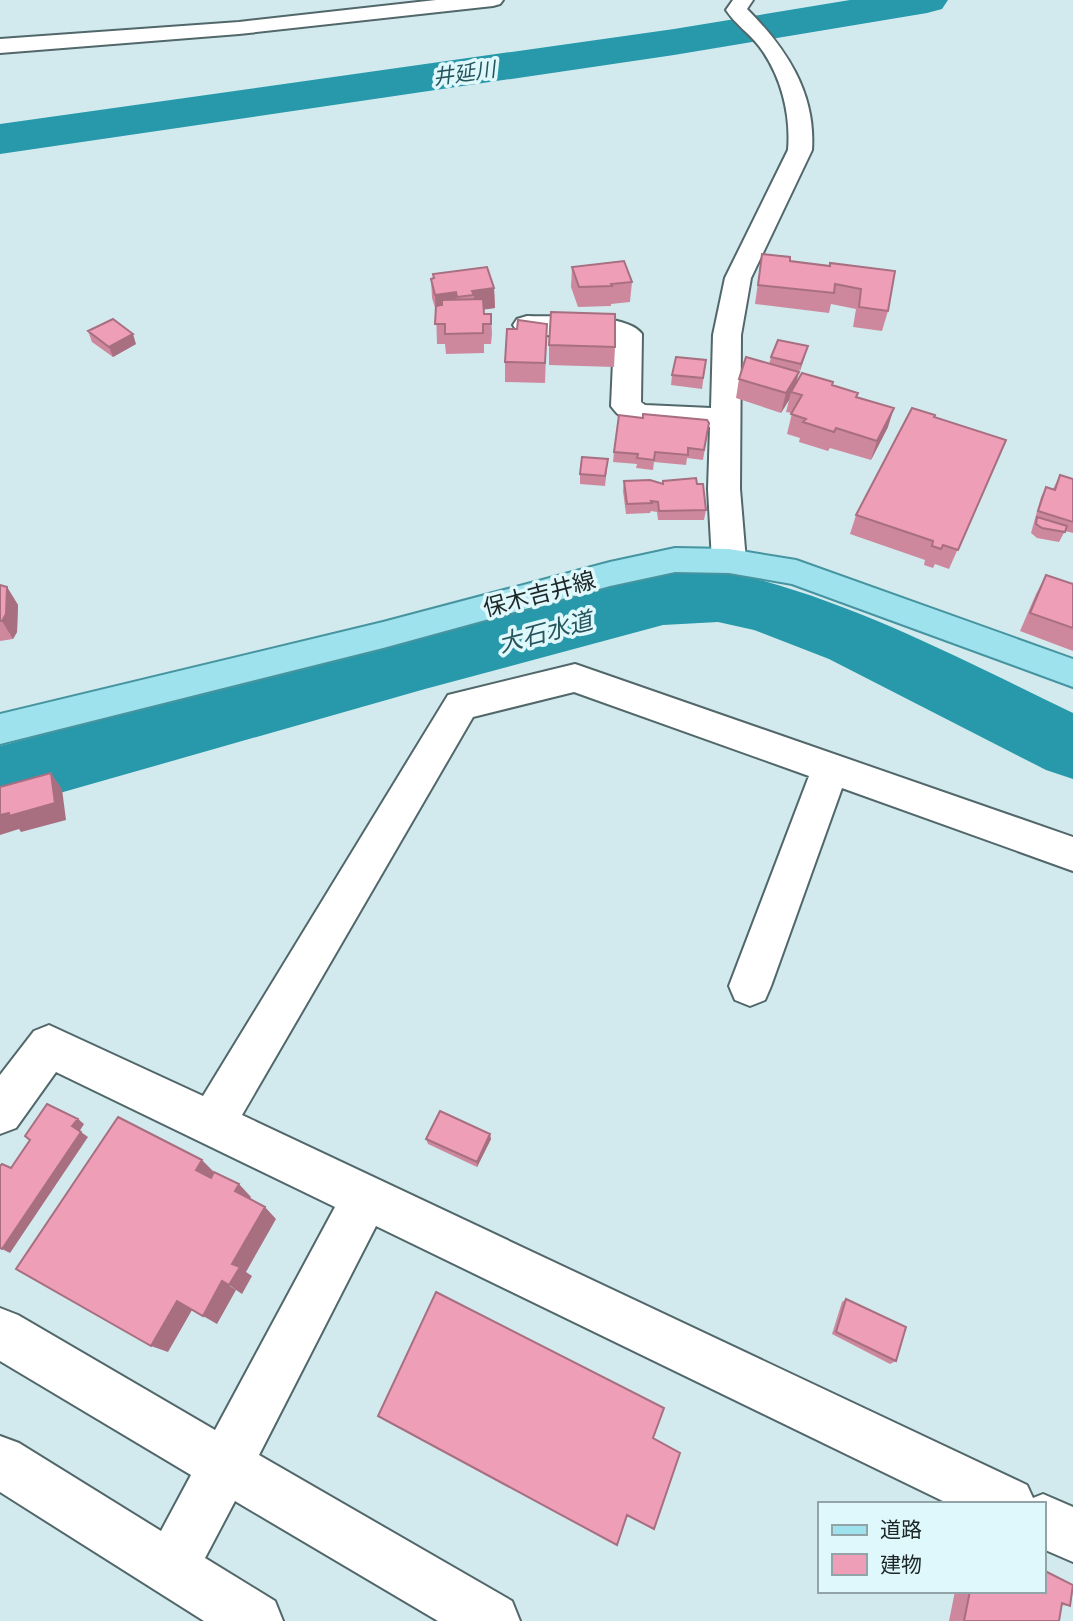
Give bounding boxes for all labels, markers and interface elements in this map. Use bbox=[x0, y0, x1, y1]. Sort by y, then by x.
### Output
water label: 井延川 bbox=[431, 55, 499, 89]
street label: 保木吉井線 bbox=[480, 565, 598, 621]
water label: 大石水道 bbox=[495, 604, 599, 657]
legend bbox=[818, 1502, 1045, 1593]
text: 道路 bbox=[880, 1516, 922, 1541]
text: 建物 bbox=[880, 1551, 922, 1576]

